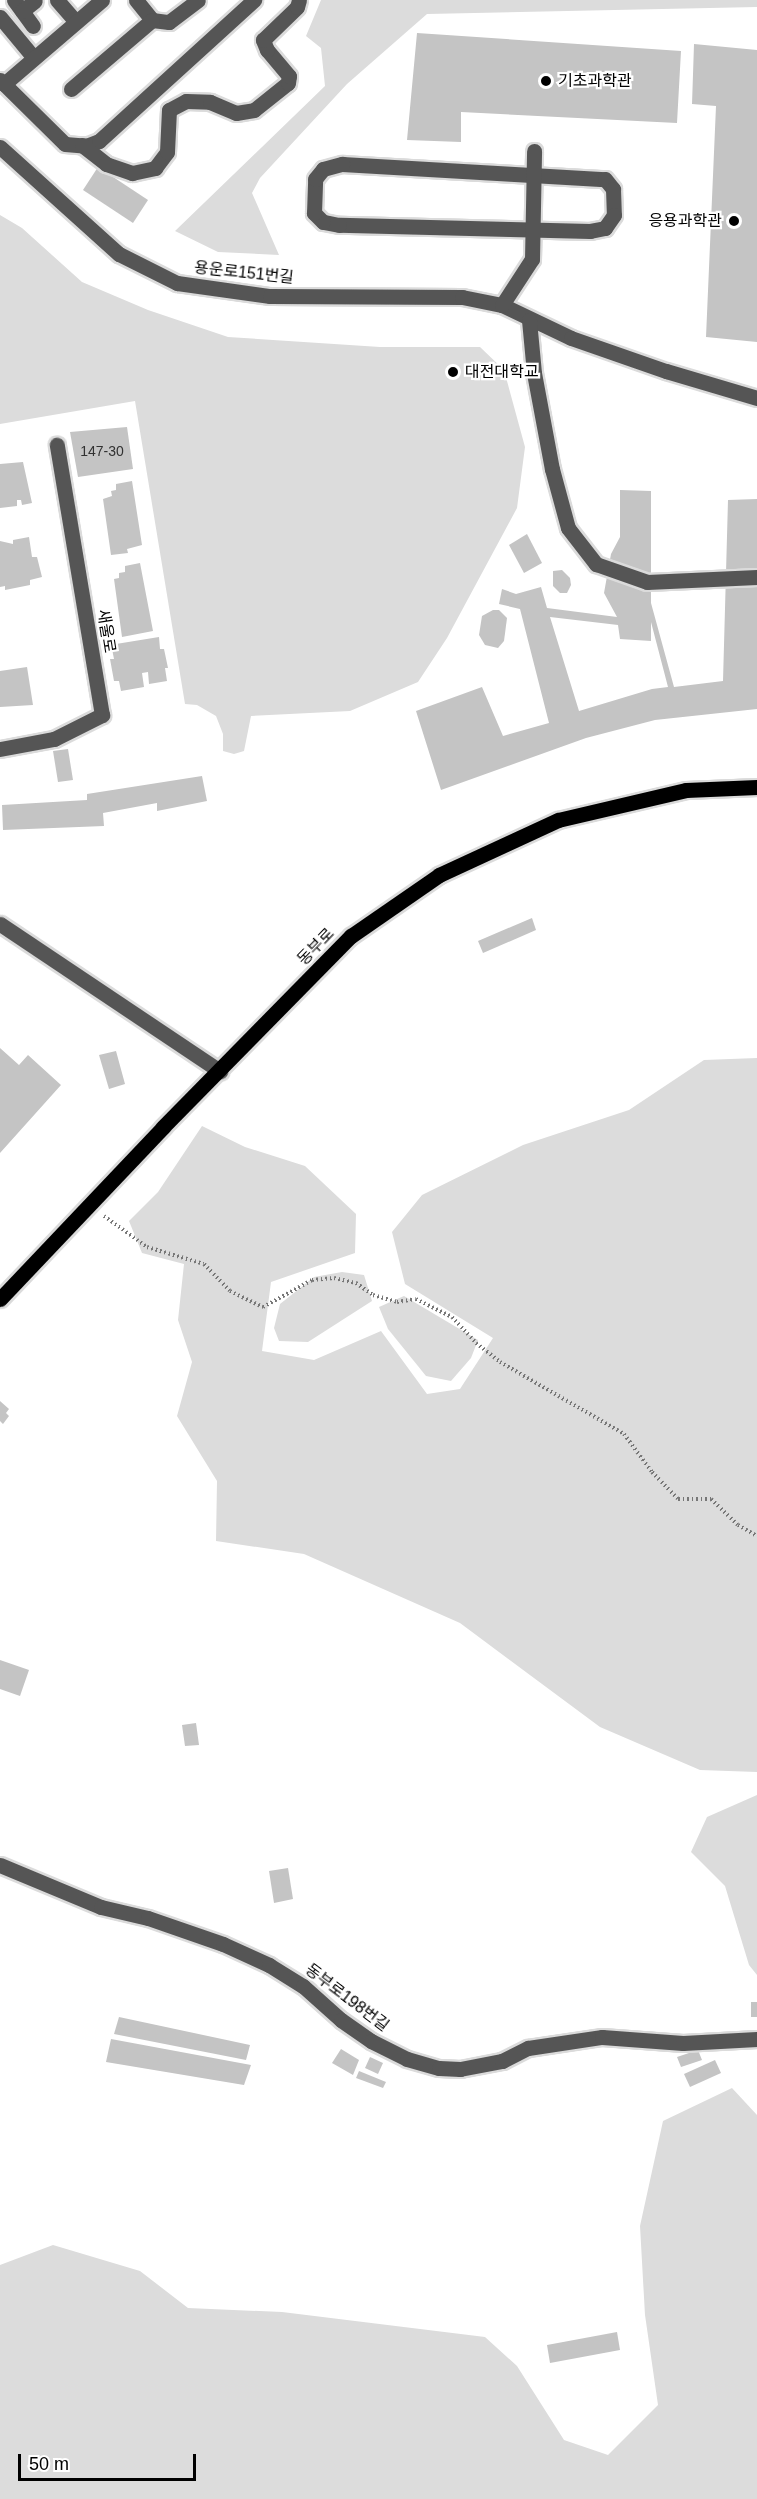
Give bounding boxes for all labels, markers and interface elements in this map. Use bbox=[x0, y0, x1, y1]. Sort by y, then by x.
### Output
place label: 기초과학관 bbox=[558, 71, 632, 91]
marker: 기초과학관 bbox=[539, 74, 553, 88]
place label: 응용과학관 bbox=[648, 211, 722, 231]
marker: 응용과학관 bbox=[727, 214, 741, 228]
street label: 용운로151번길 bbox=[193, 258, 295, 288]
place label: 대전대학교 bbox=[465, 362, 539, 382]
marker: 대전대학교 bbox=[446, 365, 460, 379]
house number: 147-30 bbox=[80, 443, 124, 459]
street label: 새울로 bbox=[93, 608, 119, 654]
street label: 동부로 bbox=[294, 924, 338, 970]
street label: 동부로198번길 bbox=[301, 1960, 393, 2036]
scale bar bbox=[21, 2442, 200, 2480]
text: 50 m bbox=[29, 2454, 69, 2474]

